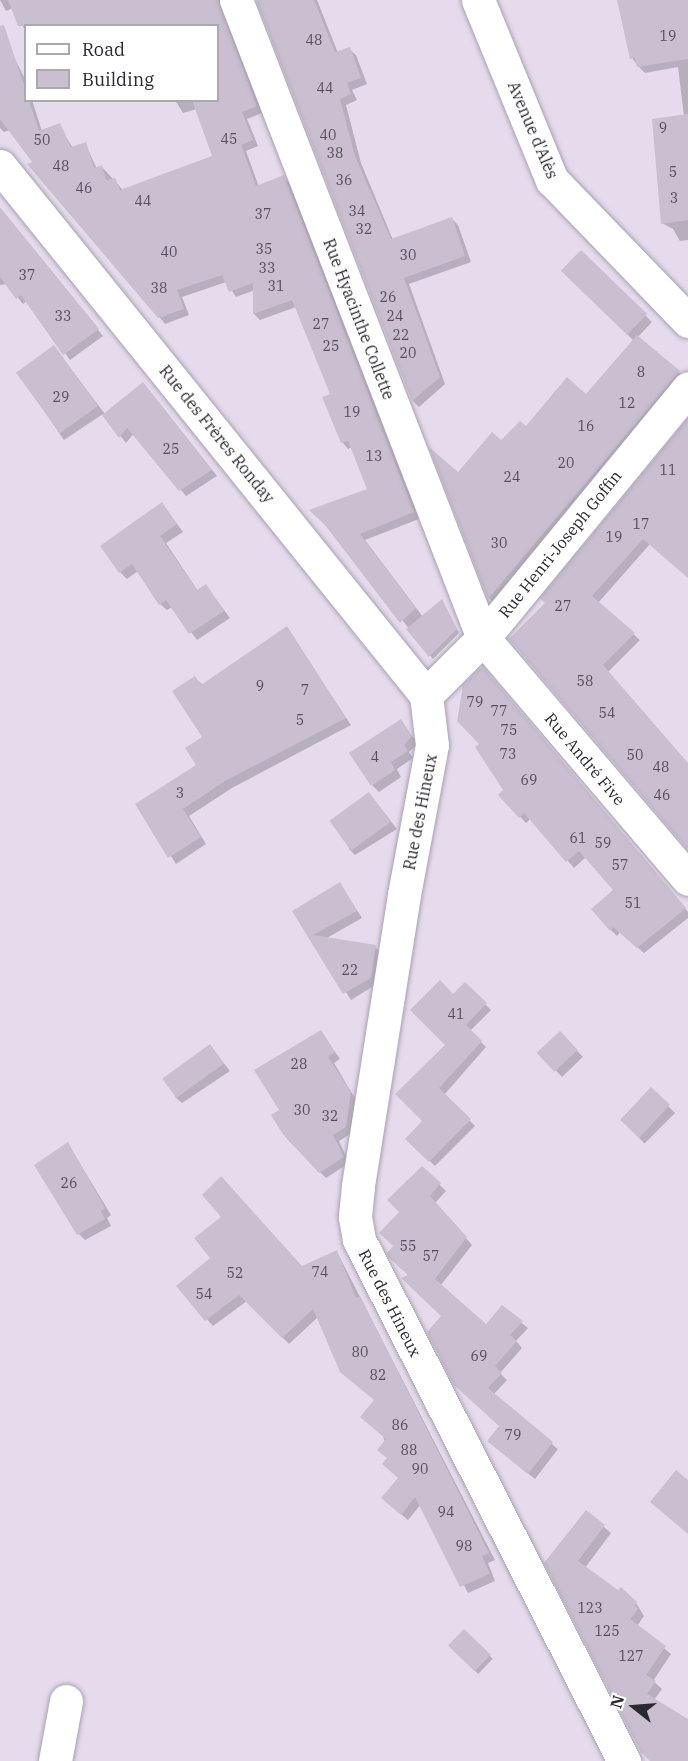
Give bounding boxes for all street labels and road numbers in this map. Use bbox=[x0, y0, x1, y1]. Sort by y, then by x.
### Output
street label: Avenue d'Alès bbox=[504, 78, 562, 182]
street label: Rue Hyacinthe Collette bbox=[319, 236, 399, 402]
street label: Rue des Frères Ronday bbox=[155, 361, 279, 507]
street label: Rue Henri-Joseph Goffin bbox=[495, 466, 625, 622]
street label: Rue André Five bbox=[541, 709, 629, 809]
street label: Rue des Hineux bbox=[399, 752, 441, 872]
street label: Rue des Hineux bbox=[355, 1246, 425, 1360]

